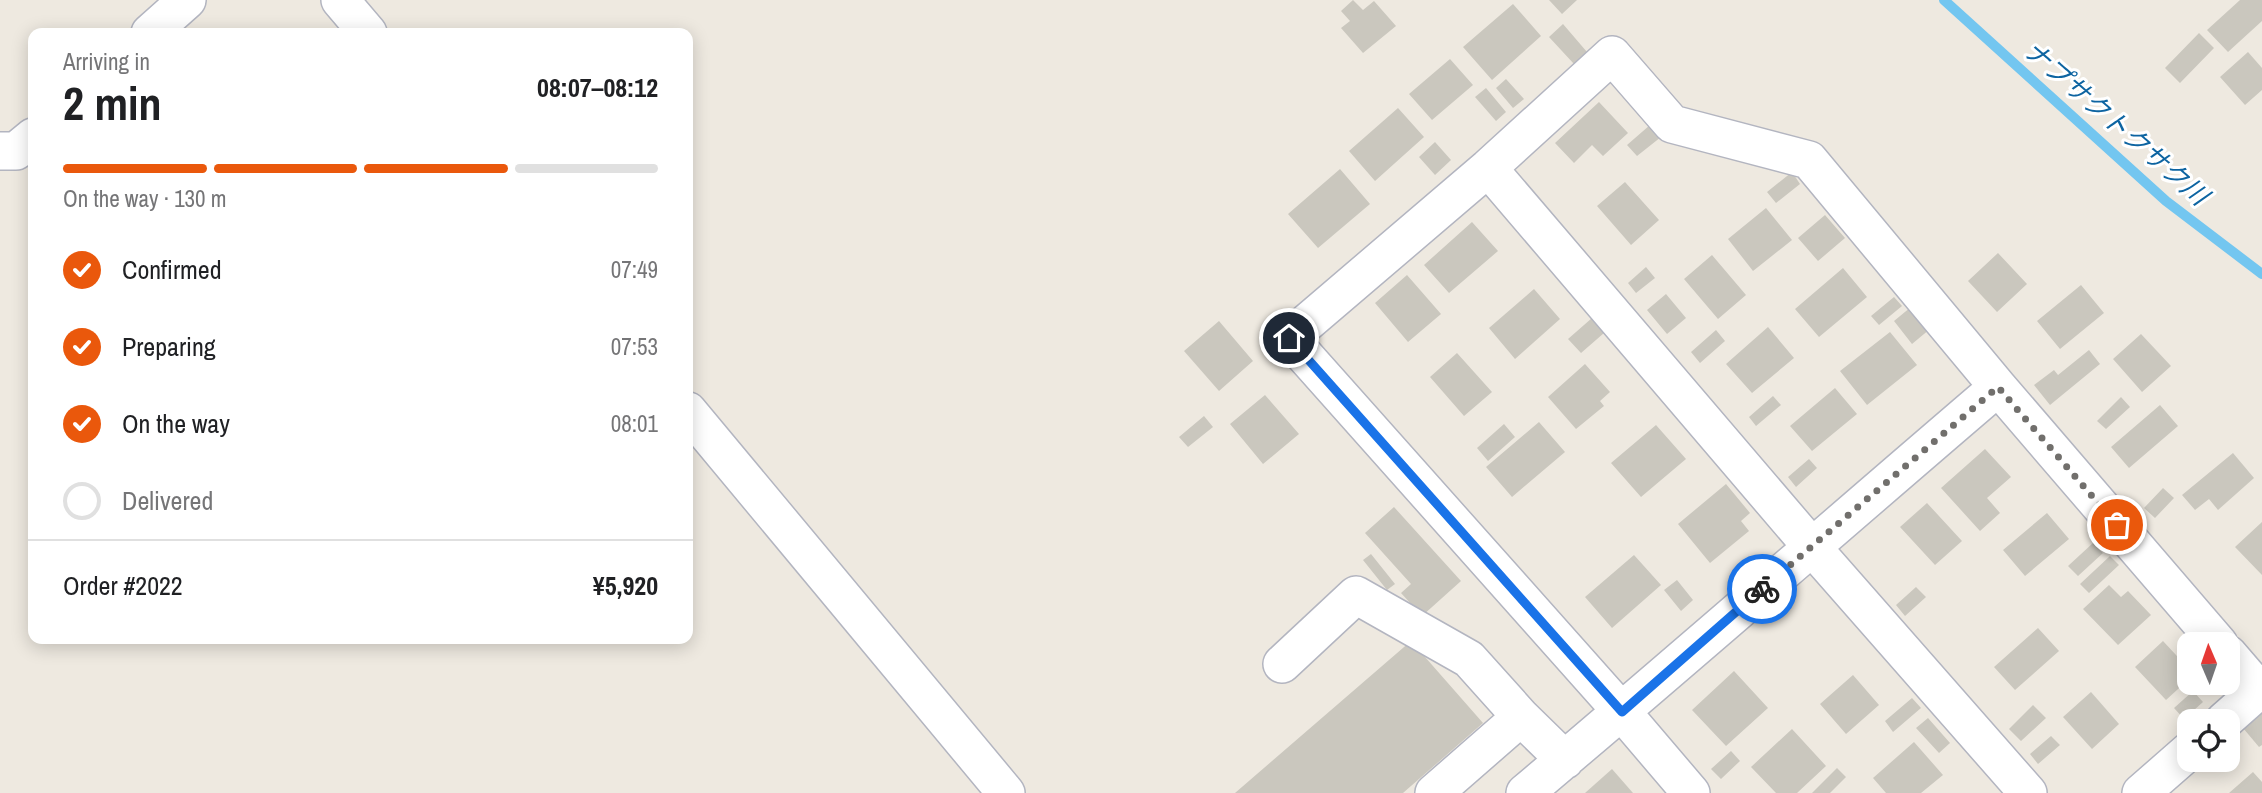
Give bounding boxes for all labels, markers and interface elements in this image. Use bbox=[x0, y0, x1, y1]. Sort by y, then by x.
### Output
water label: ナプサクトクサク川 bbox=[2017, 33, 2218, 215]
text: Arriving in bbox=[63, 46, 150, 77]
text: 08:07–08:12 bbox=[537, 70, 658, 105]
text: 2 min bbox=[63, 72, 162, 134]
text: On the way · 130 m bbox=[63, 183, 227, 214]
icon: check bbox=[63, 251, 101, 289]
text: Confirmed bbox=[122, 252, 222, 287]
text: 07:49 bbox=[611, 254, 658, 285]
pin bbox=[1259, 308, 1319, 368]
icon: home bbox=[1270, 319, 1308, 357]
icon: check bbox=[63, 328, 101, 366]
text: Preparing bbox=[122, 329, 216, 364]
text: 07:53 bbox=[611, 331, 658, 362]
icon: check bbox=[63, 405, 101, 443]
text: On the way bbox=[122, 406, 230, 441]
text: 08:01 bbox=[611, 408, 658, 439]
text: Delivered bbox=[122, 483, 213, 518]
pin bbox=[2087, 495, 2147, 555]
icon: bag bbox=[2098, 506, 2136, 544]
courier bbox=[1727, 554, 1797, 624]
text: Order #2022 bbox=[63, 568, 183, 603]
text: ¥5,920 bbox=[593, 568, 658, 603]
icon: bike bbox=[1743, 570, 1781, 608]
north arrow bbox=[2177, 632, 2240, 695]
map controls bbox=[2177, 632, 2240, 772]
button: locate bbox=[2177, 709, 2240, 772]

